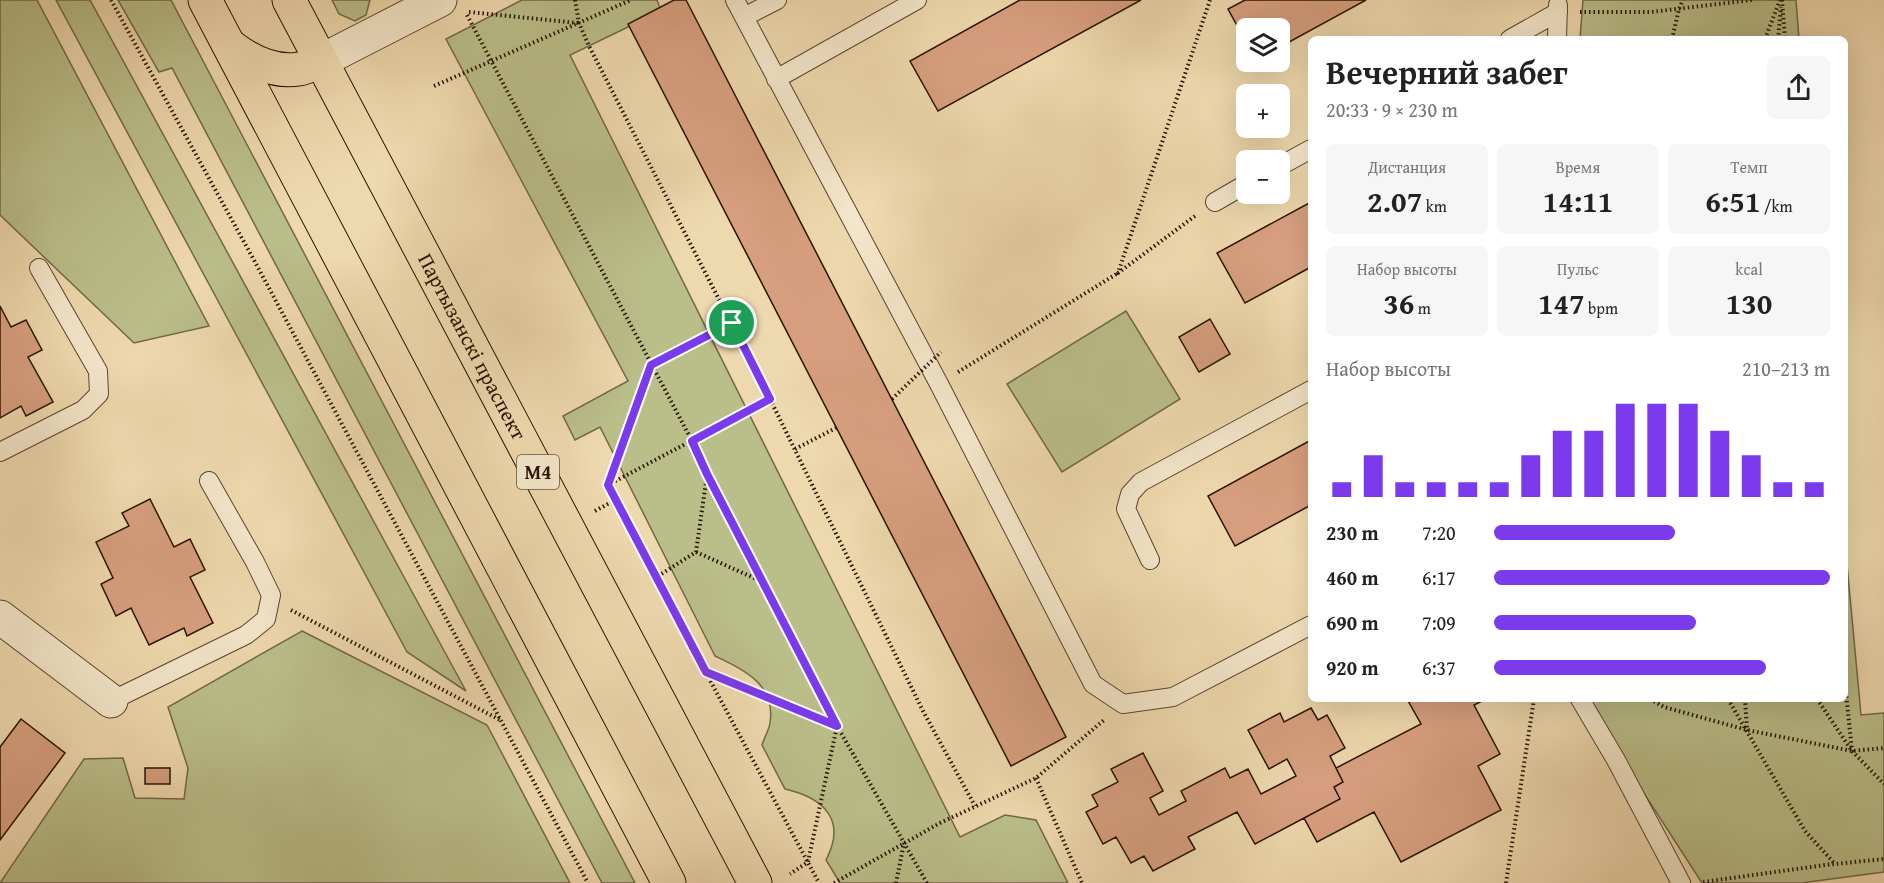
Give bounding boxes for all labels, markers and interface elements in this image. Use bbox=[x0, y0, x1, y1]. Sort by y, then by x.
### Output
map controls bbox=[1236, 18, 1290, 204]
button: layers bbox=[1236, 18, 1290, 72]
text: Вечерний забег bbox=[1326, 48, 1568, 96]
button: share bbox=[1767, 56, 1830, 119]
button: + bbox=[1236, 84, 1290, 138]
text: 20:33 · 9 × 230 m bbox=[1326, 95, 1458, 124]
button: − bbox=[1236, 150, 1290, 204]
text: Дистанция bbox=[1368, 155, 1446, 179]
text: Время bbox=[1556, 155, 1600, 179]
text: Темп bbox=[1731, 155, 1767, 179]
text: 2.07 bbox=[1367, 179, 1422, 223]
text: 14:11 bbox=[1543, 179, 1613, 223]
text: 6:51 bbox=[1705, 179, 1760, 223]
text: km bbox=[1422, 194, 1447, 218]
text: /km bbox=[1760, 194, 1793, 218]
street label: Партызанскі праспект bbox=[410, 248, 534, 445]
text: Набор высоты bbox=[1357, 257, 1457, 281]
text: Пульс bbox=[1557, 257, 1599, 281]
text: kcal bbox=[1735, 257, 1763, 281]
text: 36 bbox=[1383, 281, 1414, 325]
text: 147 bbox=[1538, 281, 1585, 325]
text: 130 bbox=[1726, 281, 1772, 325]
text: m bbox=[1414, 296, 1431, 320]
text: bpm bbox=[1585, 296, 1618, 320]
pin bbox=[706, 297, 757, 348]
icon: arrive bbox=[715, 306, 748, 339]
text: Набор высоты bbox=[1326, 354, 1451, 383]
text: 210–213 m bbox=[1742, 354, 1830, 383]
road number: М4 bbox=[517, 455, 559, 489]
text: 230 m bbox=[1326, 518, 1379, 547]
text: 7:20 bbox=[1422, 518, 1456, 547]
text: 460 m bbox=[1326, 563, 1379, 592]
text: 6:17 bbox=[1422, 563, 1456, 592]
text: 690 m bbox=[1326, 608, 1379, 637]
text: 7:09 bbox=[1422, 608, 1456, 637]
text: 920 m bbox=[1326, 653, 1379, 682]
text: 6:37 bbox=[1422, 653, 1456, 682]

